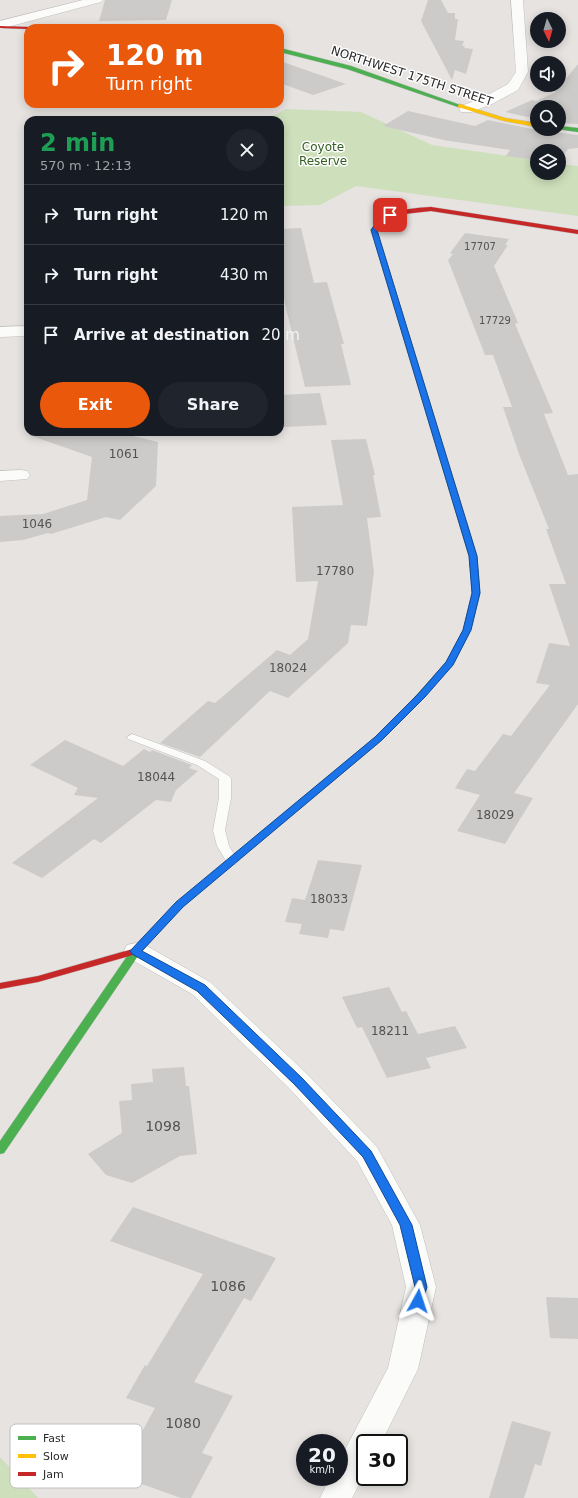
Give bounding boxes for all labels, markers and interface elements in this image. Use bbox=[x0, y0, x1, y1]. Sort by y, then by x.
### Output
north arrow bbox=[530, 12, 566, 48]
map controls bbox=[530, 12, 566, 180]
text: 120 m bbox=[106, 39, 203, 72]
icon: right bbox=[40, 40, 92, 92]
street label: NORTHWEST 175TH STREET bbox=[329, 43, 495, 109]
button: sound bbox=[530, 56, 566, 92]
text: Turn right bbox=[106, 73, 192, 94]
button: search bbox=[530, 100, 566, 136]
text: 2 min bbox=[40, 129, 115, 157]
button: close bbox=[226, 129, 268, 171]
park label: Coyote Reserve bbox=[299, 140, 347, 168]
button: layers bbox=[530, 144, 566, 180]
text: 570 m · 12:13 bbox=[40, 158, 131, 173]
pin bbox=[373, 198, 407, 232]
icon: right bbox=[40, 204, 62, 226]
icon: arrive bbox=[379, 204, 401, 226]
text: Turn right bbox=[74, 206, 158, 224]
text: 120 m bbox=[220, 206, 268, 224]
house number: 17707 bbox=[464, 241, 496, 252]
icon: right bbox=[40, 264, 62, 286]
text: Turn right bbox=[74, 266, 158, 284]
text: 430 m bbox=[220, 266, 268, 284]
house number: 17729 bbox=[479, 315, 511, 326]
icon: arrive bbox=[40, 324, 62, 346]
text: Arrive at destination bbox=[74, 326, 249, 344]
text: 20 m bbox=[261, 326, 300, 344]
button: Exit bbox=[40, 382, 150, 428]
button: Share bbox=[158, 382, 268, 428]
house number: 1061 bbox=[109, 447, 139, 461]
house number: 1046 bbox=[22, 517, 52, 531]
house number: 17780 bbox=[316, 564, 354, 578]
house number: 18024 bbox=[269, 661, 307, 675]
house number: 18044 bbox=[137, 770, 175, 784]
house number: 18029 bbox=[476, 808, 514, 822]
house number: 18033 bbox=[310, 892, 348, 906]
house number: 18211 bbox=[371, 1024, 409, 1038]
house number: 1098 bbox=[145, 1118, 181, 1134]
house number: 1086 bbox=[210, 1278, 246, 1294]
position arrow bbox=[397, 1280, 439, 1322]
house number: 1080 bbox=[165, 1415, 201, 1431]
legend bbox=[10, 1424, 142, 1488]
text: Fast bbox=[43, 1432, 66, 1445]
speed limit sign: 30 bbox=[356, 1434, 408, 1486]
text: 20 bbox=[308, 1443, 336, 1467]
text: Slow bbox=[43, 1450, 69, 1463]
text: km/h bbox=[309, 1464, 335, 1475]
text: Jam bbox=[42, 1468, 64, 1481]

